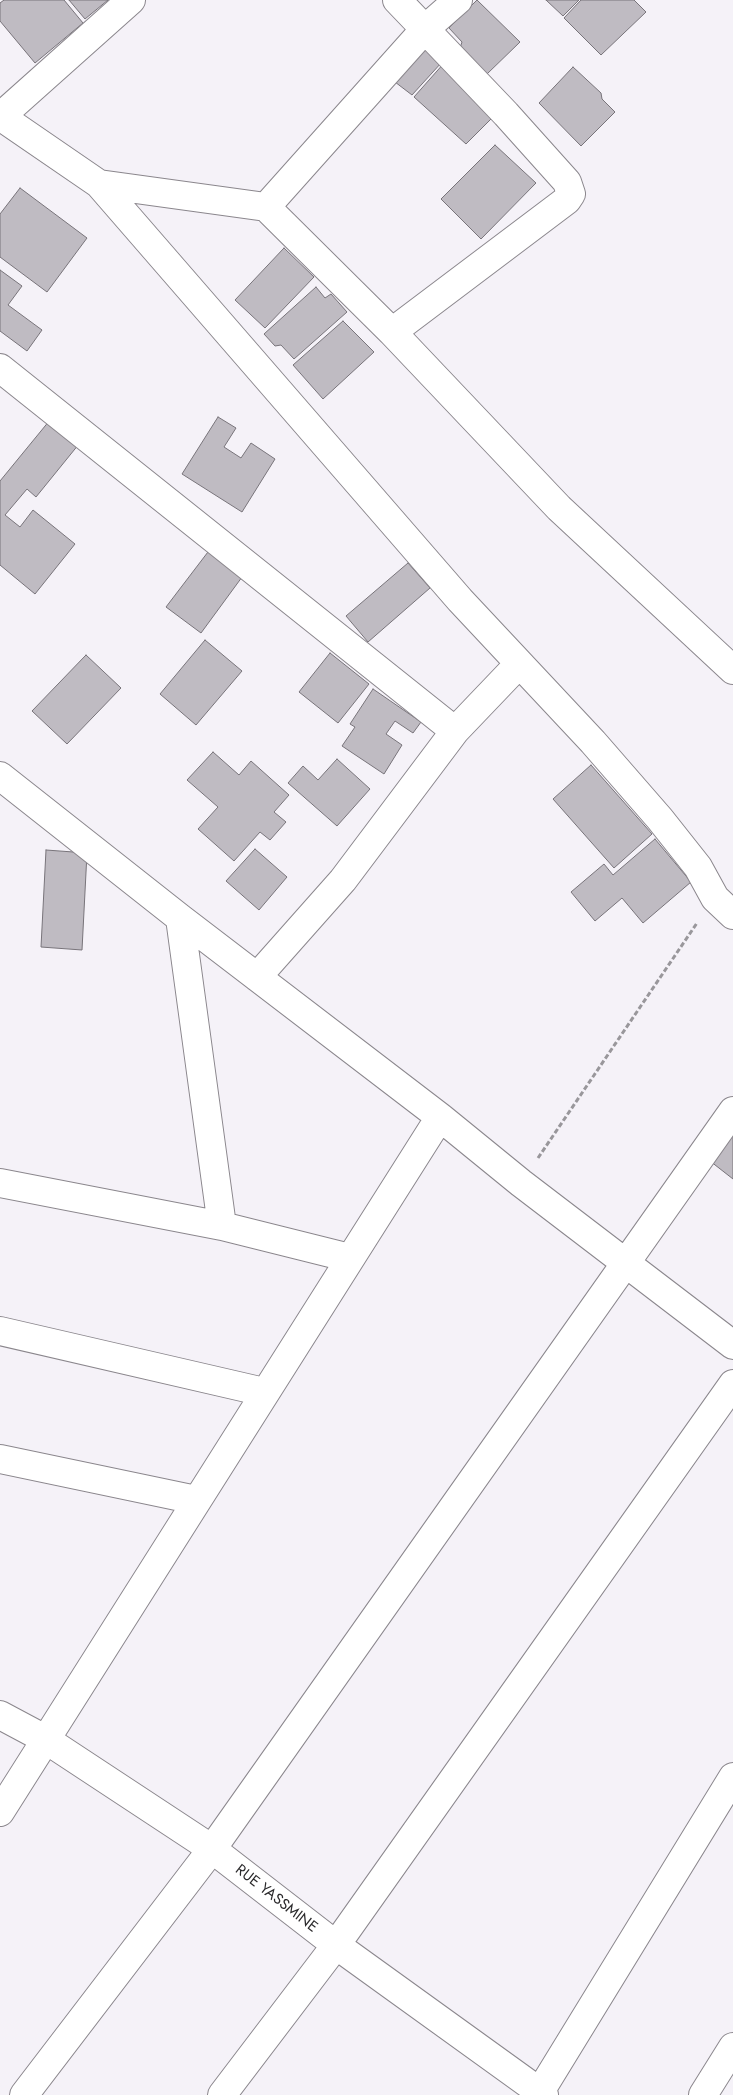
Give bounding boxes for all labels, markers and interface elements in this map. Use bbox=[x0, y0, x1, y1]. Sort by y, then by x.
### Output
street label: RUE YASSMINE bbox=[231, 1861, 321, 1937]

